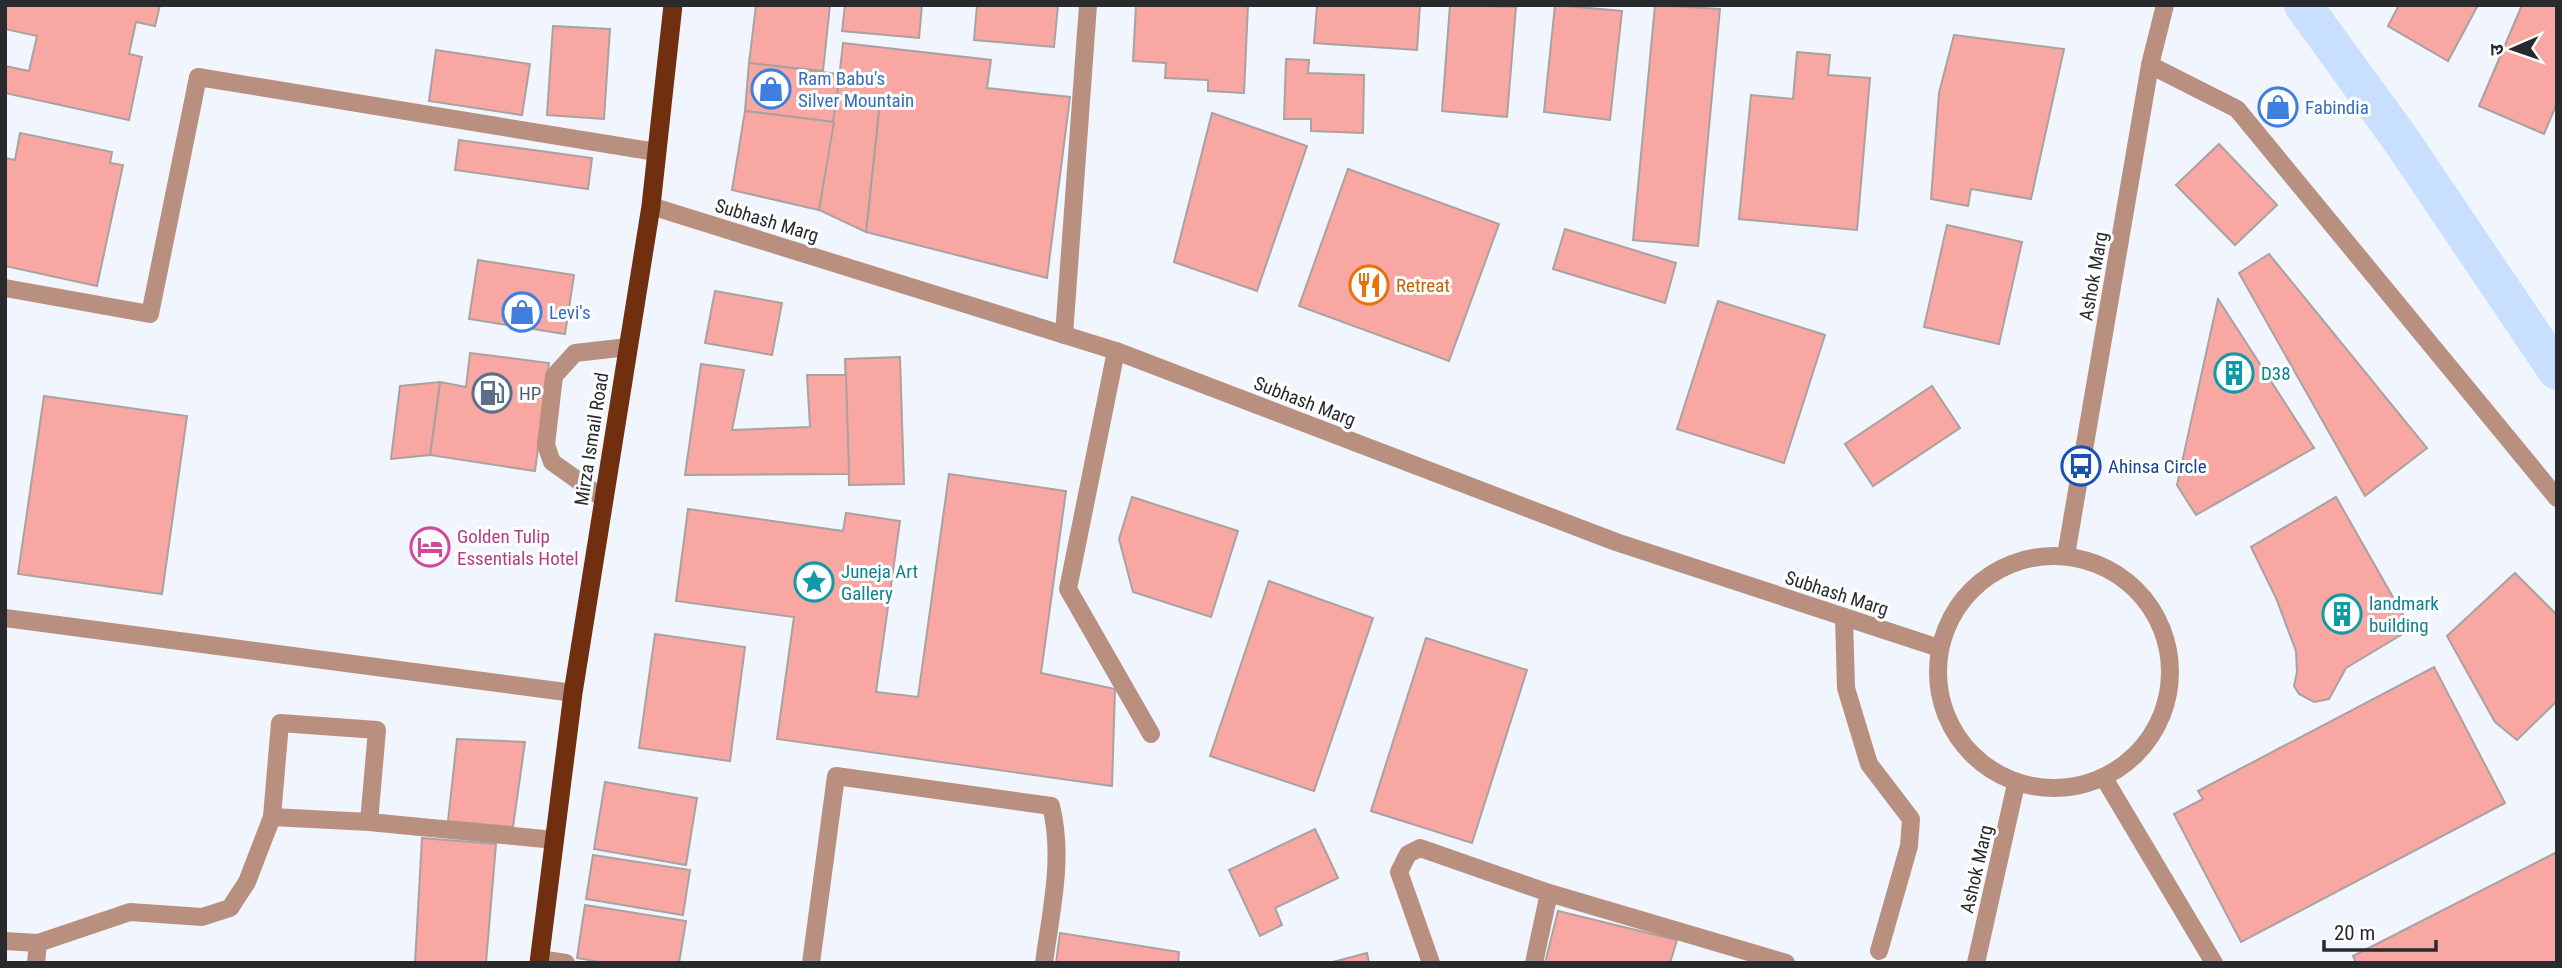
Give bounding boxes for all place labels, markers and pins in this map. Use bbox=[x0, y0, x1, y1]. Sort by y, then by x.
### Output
place label: Ram Babu's Silver Mountain bbox=[798, 67, 914, 112]
shop icon: Ram Babu's Silver Mountain bbox=[750, 68, 792, 110]
shop icon: Fabindia bbox=[2257, 86, 2299, 128]
place label: Fabindia bbox=[2305, 96, 2369, 119]
restaurant icon: Retreat bbox=[1348, 264, 1390, 306]
place label: Retreat bbox=[1396, 274, 1450, 297]
shop icon: Levi's bbox=[501, 291, 543, 333]
place label: Levi's bbox=[549, 301, 591, 324]
building icon: D38 bbox=[2213, 352, 2255, 394]
place label: D38 bbox=[2261, 362, 2291, 385]
fuel station icon: HP bbox=[471, 372, 513, 414]
place label: HP bbox=[519, 382, 541, 405]
bus stop icon: Ahinsa Circle bbox=[2060, 445, 2102, 487]
place label: Ahinsa Circle bbox=[2108, 455, 2207, 478]
place label: Golden Tulip Essentials Hotel bbox=[457, 525, 579, 570]
hotel icon: Golden Tulip Essentials Hotel bbox=[409, 526, 451, 568]
place label: Juneja Art Gallery bbox=[841, 560, 918, 605]
place icon: Juneja Art Gallery bbox=[793, 561, 835, 603]
place label: landmark building bbox=[2369, 592, 2439, 637]
building icon: landmark building bbox=[2321, 593, 2363, 635]

